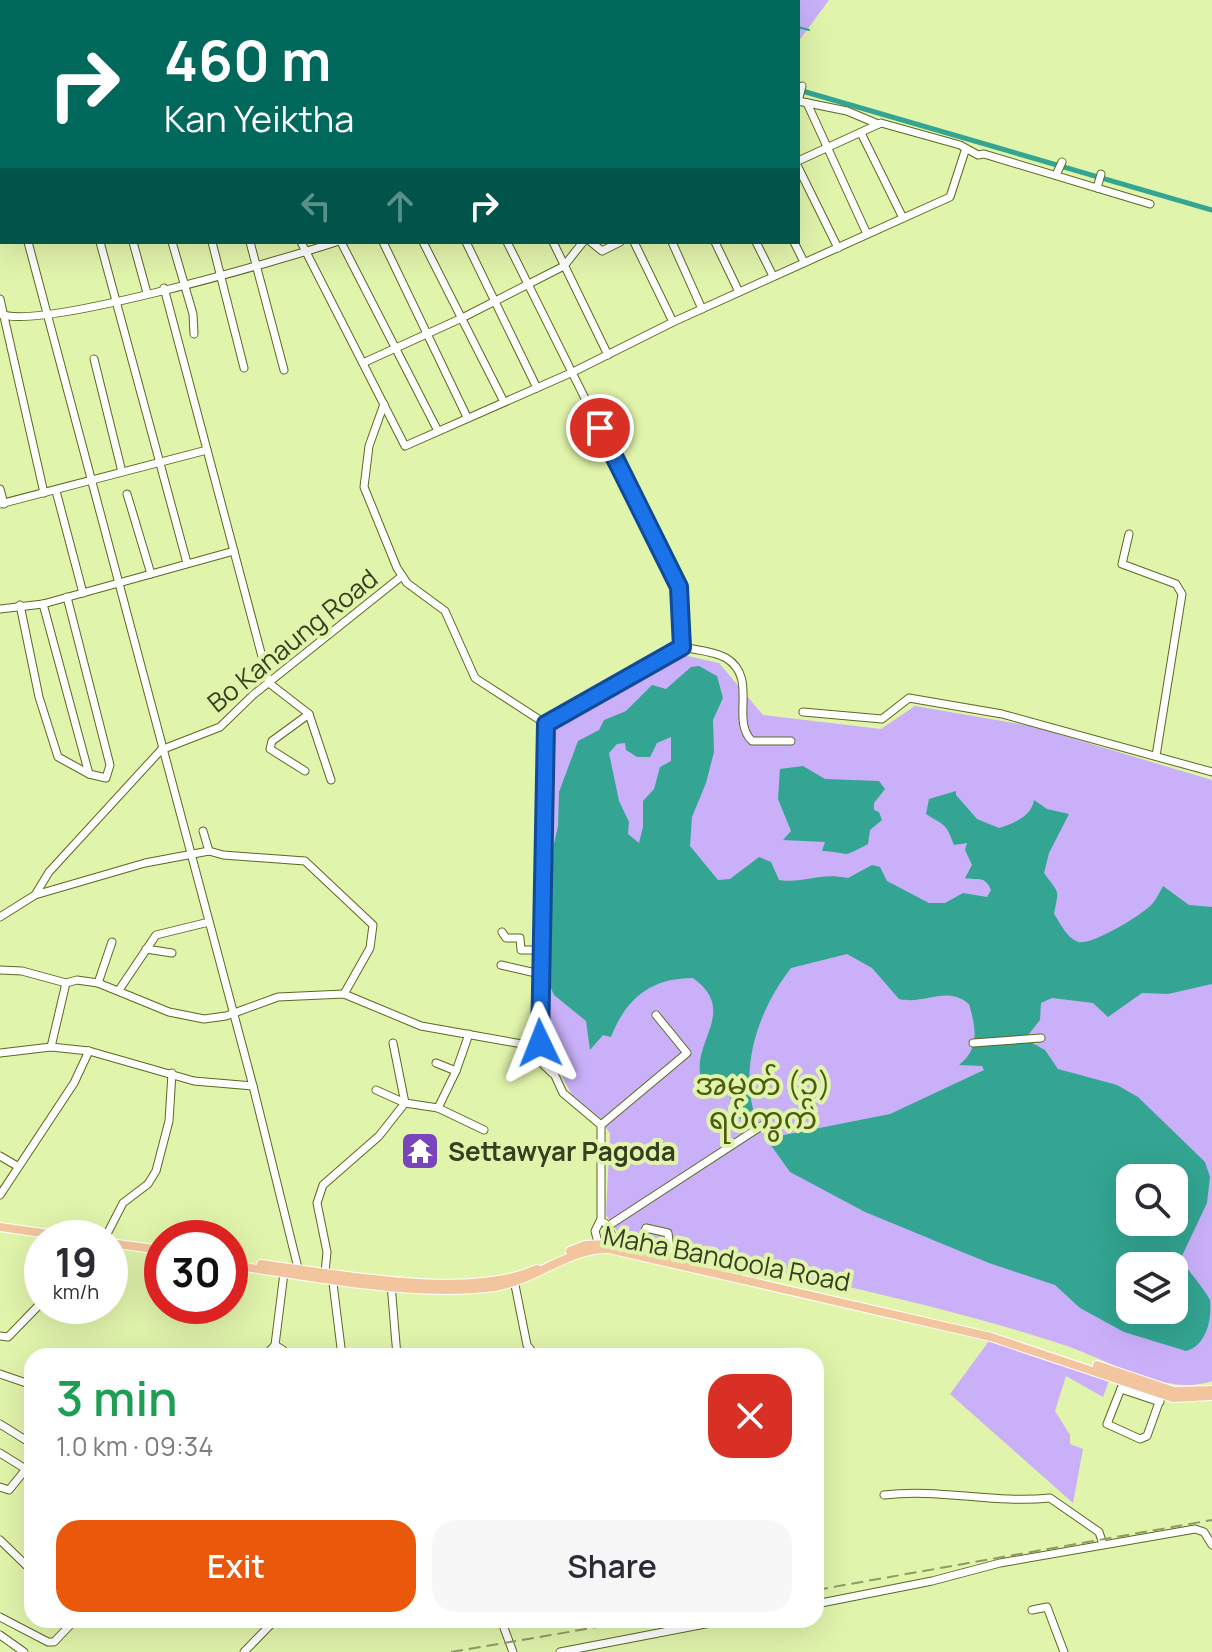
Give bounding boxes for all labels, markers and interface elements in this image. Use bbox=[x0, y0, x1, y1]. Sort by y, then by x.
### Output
text: 460 m bbox=[164, 21, 331, 98]
icon: right bbox=[32, 32, 136, 136]
text: Kan Yeiktha bbox=[164, 94, 354, 143]
icon: left bbox=[294, 184, 338, 228]
icon: ahead bbox=[378, 184, 422, 228]
icon: right bbox=[462, 184, 506, 228]
pin bbox=[566, 394, 634, 462]
icon: arrive bbox=[578, 406, 622, 450]
street label: Bo Kanaung Road bbox=[199, 560, 385, 720]
position arrow bbox=[498, 1001, 582, 1085]
district label: အမှတ် (၃) ရပ်ကွက် bbox=[695, 1063, 831, 1144]
temple icon: Settawyar Pagoda bbox=[399, 1130, 441, 1172]
place label: Settawyar Pagoda bbox=[448, 1133, 676, 1169]
map controls bbox=[1116, 1164, 1188, 1324]
button: search bbox=[1116, 1164, 1188, 1236]
street label: Maha Bandoola Road bbox=[601, 1216, 853, 1300]
speed limit sign: 30 bbox=[144, 1220, 248, 1324]
text: 19 bbox=[55, 1234, 97, 1289]
button: layers bbox=[1116, 1252, 1188, 1324]
text: km/h bbox=[53, 1278, 99, 1305]
text: 3 min bbox=[56, 1365, 178, 1430]
button: close bbox=[708, 1374, 792, 1458]
text: 1.0 km · 09:34 bbox=[56, 1428, 213, 1464]
button: Exit bbox=[56, 1520, 416, 1612]
button: Share bbox=[432, 1520, 792, 1612]

